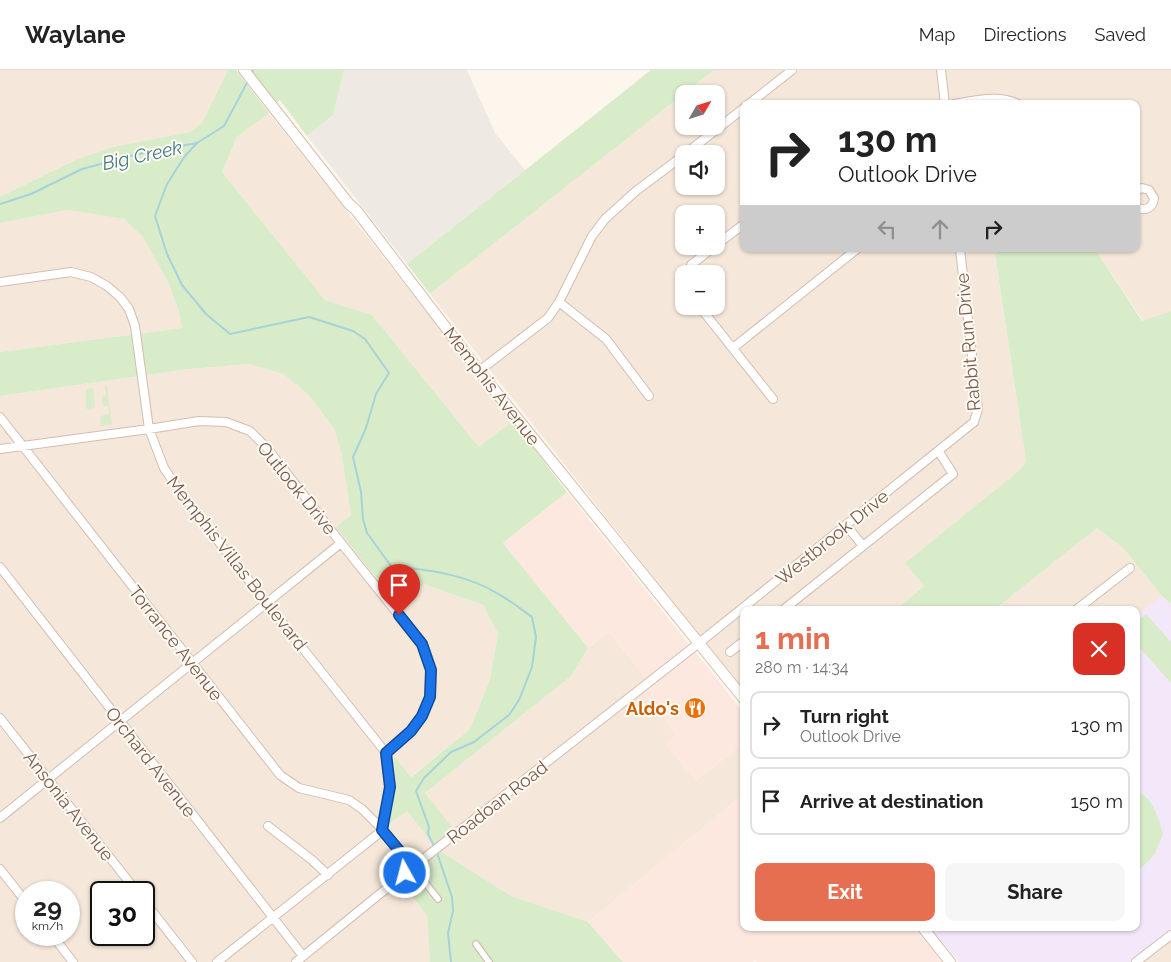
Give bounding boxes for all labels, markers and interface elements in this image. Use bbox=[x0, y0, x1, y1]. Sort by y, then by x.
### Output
text: Waylane bbox=[25, 20, 126, 49]
text: Map bbox=[919, 24, 955, 45]
text: Directions bbox=[983, 24, 1067, 45]
text: Saved bbox=[1095, 24, 1146, 45]
north arrow bbox=[675, 85, 725, 135]
map controls bbox=[675, 85, 725, 315]
text: 130 m bbox=[838, 119, 937, 160]
icon: right bbox=[755, 120, 820, 185]
water label: Big Creek bbox=[100, 136, 184, 174]
button: sound bbox=[675, 145, 725, 195]
text: Outlook Drive bbox=[838, 161, 977, 187]
button: + bbox=[675, 205, 725, 255]
icon: left bbox=[873, 215, 901, 243]
icon: ahead bbox=[926, 215, 954, 243]
icon: right bbox=[979, 215, 1007, 243]
button: − bbox=[675, 265, 725, 315]
street label: Rabbit Run Drive bbox=[951, 272, 984, 412]
street label: Memphis Avenue bbox=[439, 323, 545, 450]
street label: Outlook Drive bbox=[253, 437, 341, 539]
street label: Memphis Villas Boulevard bbox=[163, 472, 311, 654]
street label: Westbrook Drive bbox=[772, 485, 893, 589]
pin bbox=[378, 564, 420, 615]
icon: arrive bbox=[385, 571, 413, 599]
street label: Torrance Avenue bbox=[125, 581, 228, 705]
text: 1 min bbox=[755, 621, 831, 656]
button: close bbox=[1073, 623, 1125, 675]
text: 280 m · 14:34 bbox=[755, 658, 848, 677]
restaurant icon: Aldo's bbox=[683, 696, 707, 720]
place label: Aldo's bbox=[626, 698, 679, 719]
street label: Orchard Avenue bbox=[101, 703, 201, 822]
text: Turn right bbox=[800, 705, 889, 727]
icon: right bbox=[757, 711, 785, 739]
text: 130 m bbox=[1071, 714, 1123, 736]
text: Outlook Drive bbox=[800, 727, 901, 746]
street label: Ansonia Avenue bbox=[20, 747, 119, 865]
street label: Roadoan Road bbox=[442, 756, 552, 848]
icon: arrive bbox=[757, 787, 785, 815]
text: Arrive at destination bbox=[800, 790, 984, 812]
text: 150 m bbox=[1071, 790, 1123, 812]
position arrow bbox=[378, 846, 430, 898]
button: Exit bbox=[755, 863, 935, 921]
button: Share bbox=[945, 863, 1125, 921]
speed limit sign: 30 bbox=[90, 881, 155, 946]
text: 29 bbox=[33, 892, 62, 922]
text: km/h bbox=[32, 919, 63, 933]

